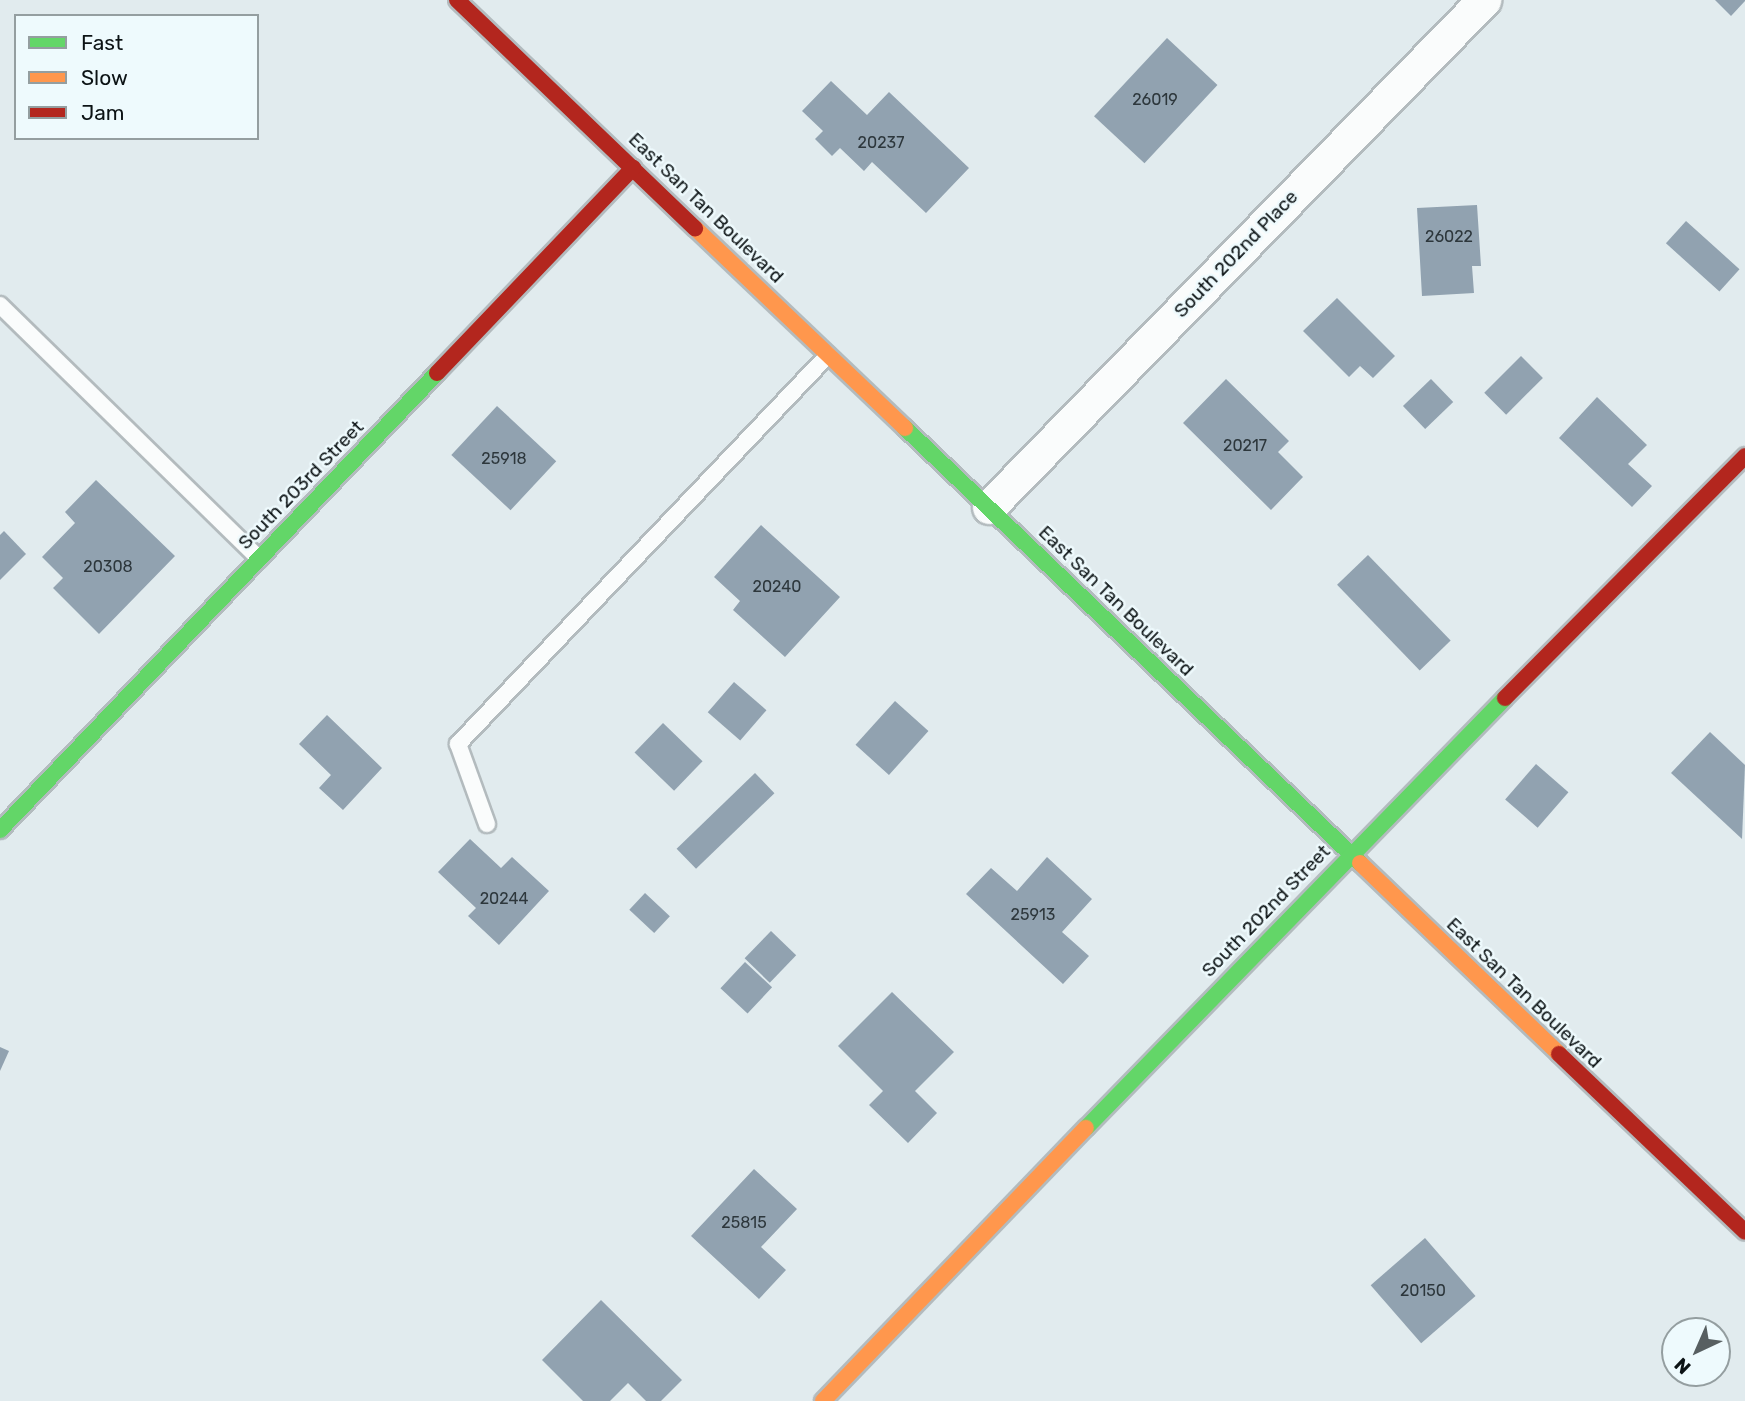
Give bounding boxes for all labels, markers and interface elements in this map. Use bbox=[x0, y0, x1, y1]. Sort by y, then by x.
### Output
legend bbox=[14, 14, 259, 140]
text: Fast bbox=[81, 30, 123, 55]
text: Slow bbox=[81, 65, 128, 90]
house number: 26019 bbox=[1132, 90, 1178, 110]
text: Jam bbox=[81, 100, 125, 125]
street label: East San Tan Boulevard bbox=[624, 128, 788, 288]
house number: 20237 bbox=[858, 133, 904, 153]
street label: South 202nd Place bbox=[1169, 186, 1303, 322]
house number: 26022 bbox=[1425, 227, 1473, 247]
street label: South 203rd Street bbox=[234, 416, 368, 554]
house number: 20217 bbox=[1223, 436, 1267, 456]
house number: 25918 bbox=[481, 449, 527, 469]
street label: East San Tan Boulevard bbox=[1034, 521, 1198, 681]
house number: 20308 bbox=[83, 557, 133, 577]
house number: 20240 bbox=[753, 577, 801, 597]
street label: South 202nd Street bbox=[1197, 840, 1335, 982]
house number: 20244 bbox=[480, 889, 528, 909]
house number: 25913 bbox=[1011, 905, 1055, 925]
street label: East San Tan Boulevard bbox=[1442, 913, 1606, 1073]
house number: 25815 bbox=[721, 1213, 767, 1233]
house number: 20150 bbox=[1400, 1281, 1446, 1301]
north arrow bbox=[1661, 1317, 1731, 1387]
text: N bbox=[1670, 1353, 1695, 1379]

